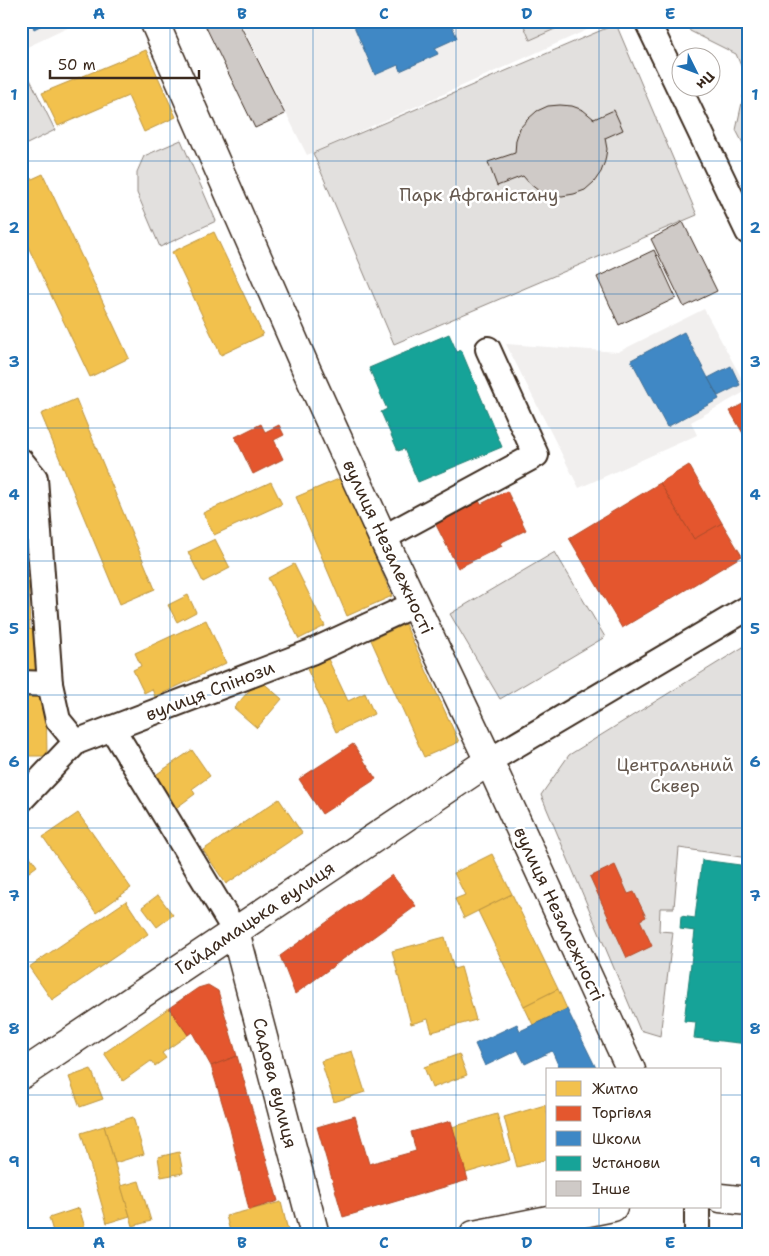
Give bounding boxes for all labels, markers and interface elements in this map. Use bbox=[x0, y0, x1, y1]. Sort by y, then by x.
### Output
text: A bbox=[93, 3, 105, 24]
text: B bbox=[237, 3, 247, 24]
text: C bbox=[379, 3, 389, 24]
text: D bbox=[521, 3, 533, 24]
text: E bbox=[665, 3, 675, 24]
scale bar bbox=[50, 48, 199, 80]
north arrow bbox=[672, 48, 722, 98]
text: 50 m bbox=[58, 55, 96, 75]
text: Пн bbox=[693, 68, 719, 94]
text: 1 bbox=[10, 84, 18, 105]
text: 1 bbox=[751, 84, 759, 105]
park label: Парк Афганістану bbox=[400, 183, 558, 207]
text: 2 bbox=[8, 217, 20, 238]
text: 2 bbox=[749, 217, 761, 238]
text: 3 bbox=[8, 351, 20, 372]
text: 3 bbox=[749, 351, 761, 372]
street label: вулиця Незалежності bbox=[337, 456, 439, 638]
text: 4 bbox=[8, 484, 20, 505]
text: 4 bbox=[749, 484, 761, 505]
text: 5 bbox=[9, 618, 19, 639]
text: 5 bbox=[750, 618, 760, 639]
street label: вулиця Спінози bbox=[142, 655, 278, 727]
text: 6 bbox=[8, 751, 20, 772]
text: 6 bbox=[749, 751, 761, 772]
park label: Центральний Сквер bbox=[616, 753, 734, 798]
street label: вулиця Незалежності bbox=[508, 823, 610, 1005]
street label: Гайдамацька вулиця bbox=[171, 856, 339, 980]
text: 7 bbox=[8, 885, 20, 906]
text: 7 bbox=[749, 885, 761, 906]
street label: Садова вулиця bbox=[247, 1015, 303, 1151]
text: 8 bbox=[8, 1018, 20, 1039]
text: 8 bbox=[749, 1018, 761, 1039]
legend bbox=[546, 1068, 722, 1208]
text: Житло bbox=[592, 1079, 638, 1099]
text: Торгівля bbox=[592, 1103, 652, 1123]
text: Школи bbox=[592, 1129, 641, 1149]
text: 9 bbox=[8, 1151, 20, 1172]
text: 9 bbox=[749, 1151, 761, 1172]
text: Установи bbox=[592, 1153, 660, 1173]
text: Інше bbox=[592, 1179, 630, 1199]
text: A bbox=[93, 1232, 105, 1253]
text: B bbox=[237, 1232, 247, 1253]
text: C bbox=[379, 1232, 389, 1253]
text: D bbox=[521, 1232, 533, 1253]
text: E bbox=[665, 1232, 675, 1253]

